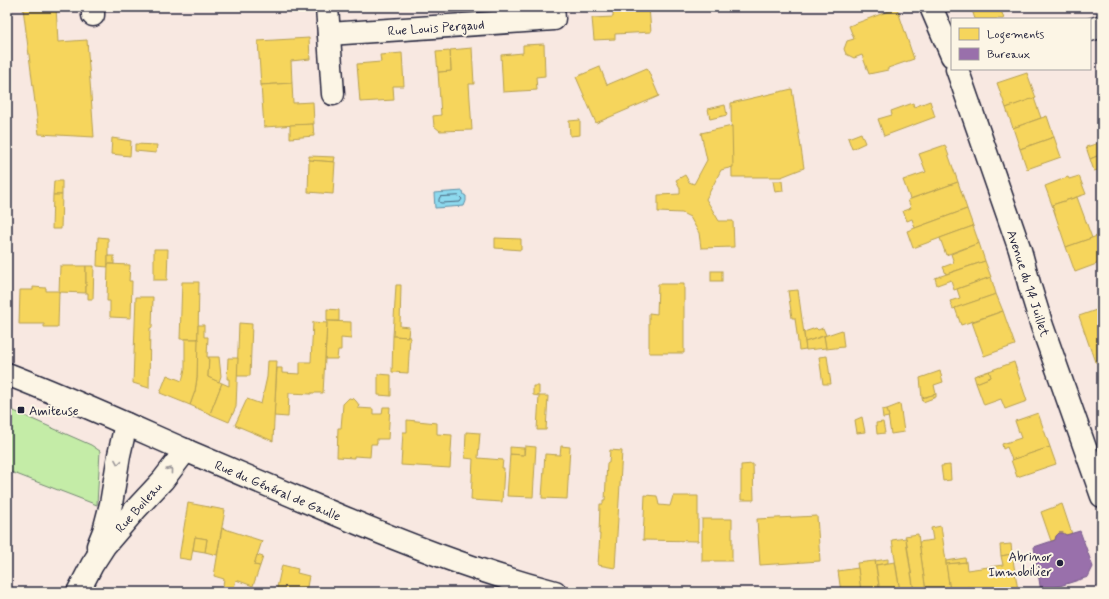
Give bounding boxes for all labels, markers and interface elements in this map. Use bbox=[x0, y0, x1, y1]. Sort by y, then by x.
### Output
street label: Rue Louis Pergaud bbox=[387, 17, 485, 40]
legend bbox=[951, 18, 1091, 70]
text: Logements bbox=[987, 27, 1044, 44]
text: Bureaux bbox=[987, 47, 1030, 63]
street label: Avenue du 14 Juillet bbox=[1002, 228, 1053, 339]
place label: Amiteuse bbox=[29, 403, 79, 420]
marker: Amiteuse bbox=[16, 405, 26, 415]
street label: Rue du Général de Gaulle bbox=[212, 457, 343, 526]
one-way arrow bbox=[114, 459, 122, 465]
one-way arrow bbox=[166, 468, 173, 475]
street label: Rue Boileau bbox=[112, 479, 166, 537]
place label: Abrinor Immobilier bbox=[988, 549, 1053, 581]
marker: Abrinor Immobilier bbox=[1055, 558, 1065, 568]

